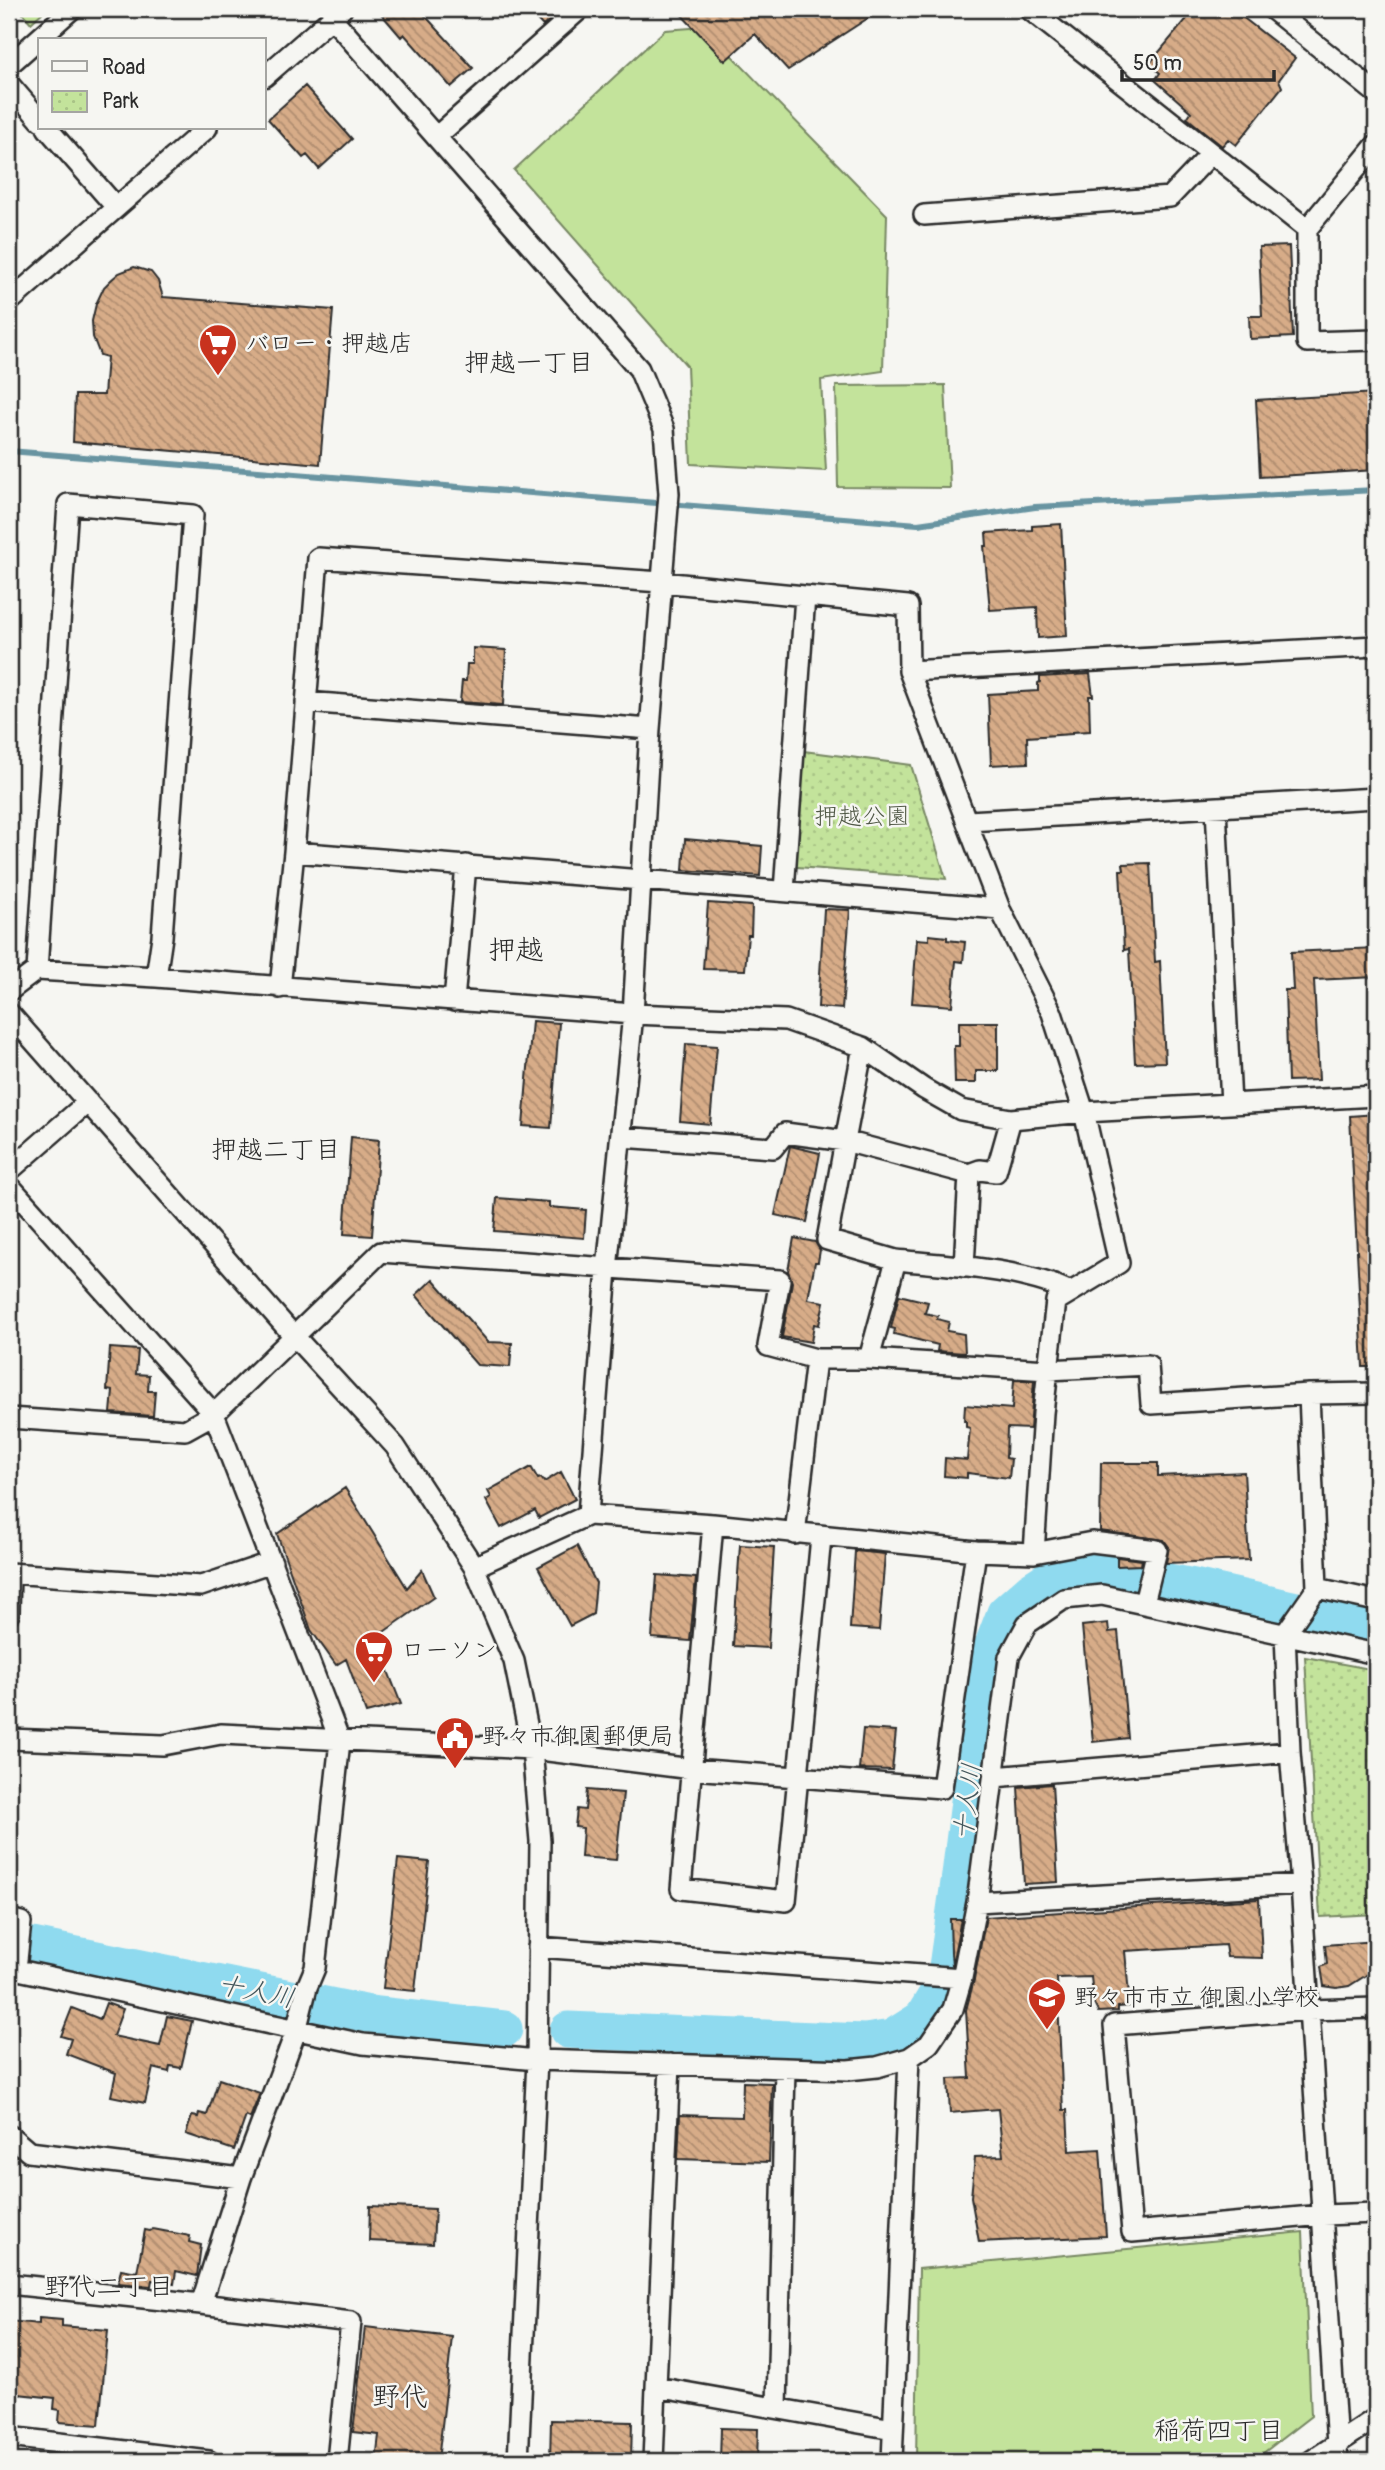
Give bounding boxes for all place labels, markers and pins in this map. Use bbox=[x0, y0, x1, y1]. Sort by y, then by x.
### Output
supermarket icon: バロー・押越店 bbox=[197, 322, 239, 377]
place label: バロー・押越店 bbox=[245, 329, 413, 358]
supermarket icon: ローソン bbox=[353, 1629, 395, 1684]
place label: ローソン bbox=[401, 1636, 497, 1665]
public building icon: 野々市御園郵便局 bbox=[434, 1715, 476, 1770]
place label: 野々市御園郵便局 bbox=[482, 1722, 674, 1751]
school or university icon: 野々市市立 御園小学校 bbox=[1026, 1976, 1068, 2031]
place label: 野々市市立 御園小学校 bbox=[1074, 1983, 1319, 2012]

